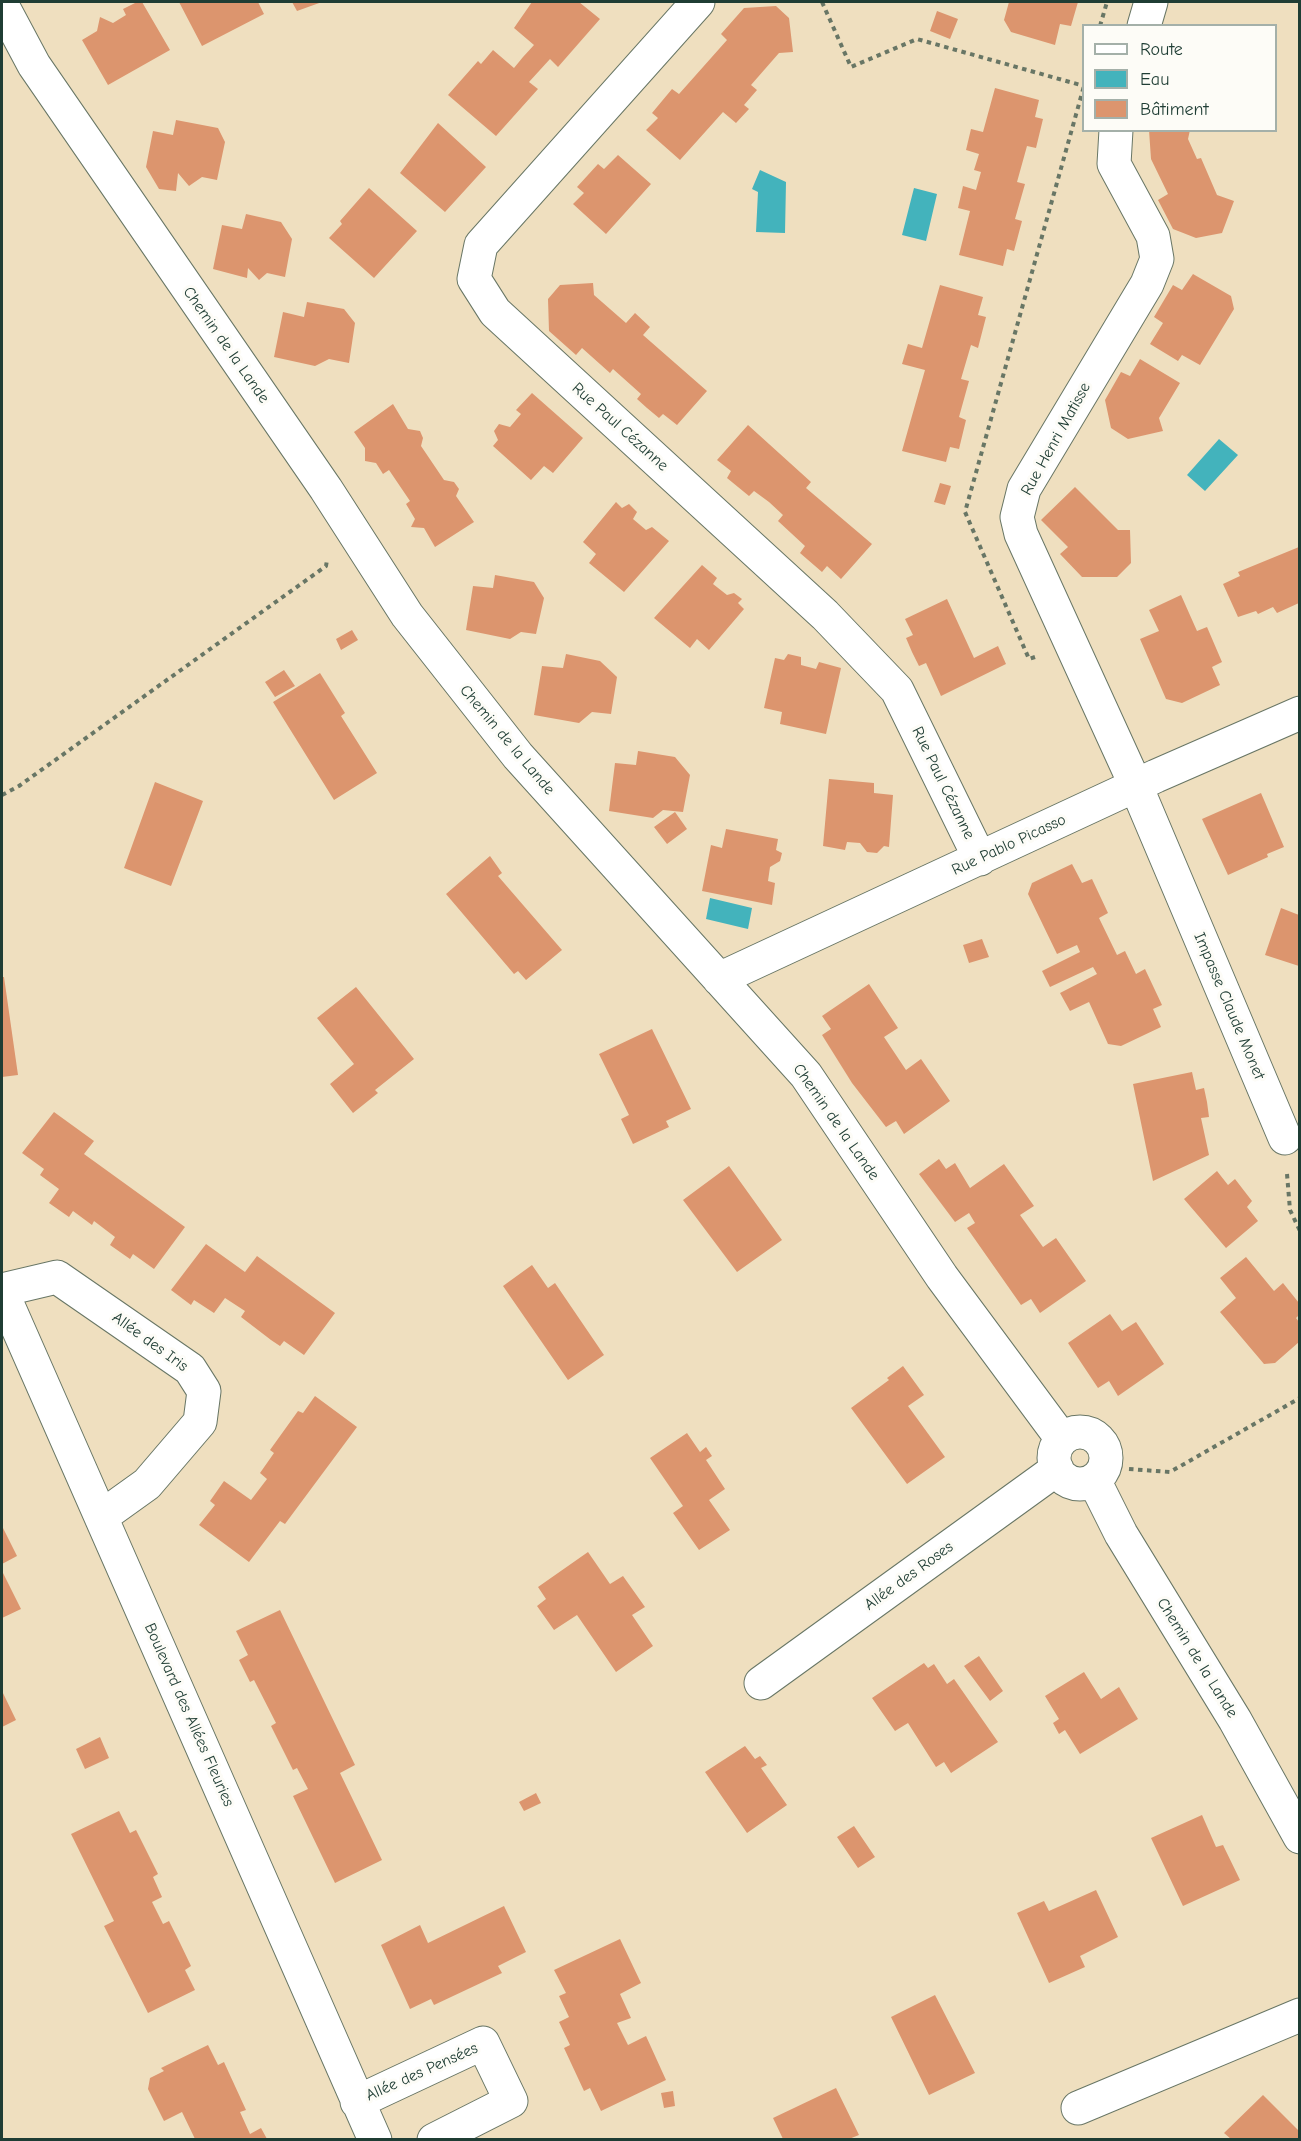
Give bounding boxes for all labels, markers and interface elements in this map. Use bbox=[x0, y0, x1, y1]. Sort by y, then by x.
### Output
legend bbox=[1082, 24, 1277, 132]
text: Route bbox=[1140, 39, 1183, 60]
text: Eau bbox=[1140, 69, 1169, 90]
text: Bâtiment bbox=[1140, 99, 1209, 120]
street label: Chemin de la Lande bbox=[179, 283, 273, 407]
street label: Rue Paul Cézanne bbox=[568, 379, 672, 475]
street label: Rue Henri Matisse bbox=[1017, 379, 1095, 499]
street label: Chemin de la Lande bbox=[455, 681, 559, 799]
street label: Rue Paul Cézanne bbox=[907, 724, 979, 842]
street label: Rue Pablo Picasso bbox=[949, 810, 1069, 880]
street label: Impasse Claude Monet bbox=[1189, 930, 1269, 1082]
street label: Chemin de la Lande bbox=[789, 1060, 883, 1184]
street label: Allée des Iris bbox=[108, 1308, 192, 1376]
street label: Allée des Roses bbox=[861, 1537, 957, 1615]
street label: Chemin de la Lande bbox=[1152, 1595, 1242, 1721]
street label: Boulevard des Allées Fleuries bbox=[140, 1620, 238, 1810]
street label: Allée des Pensées bbox=[363, 2039, 481, 2105]

